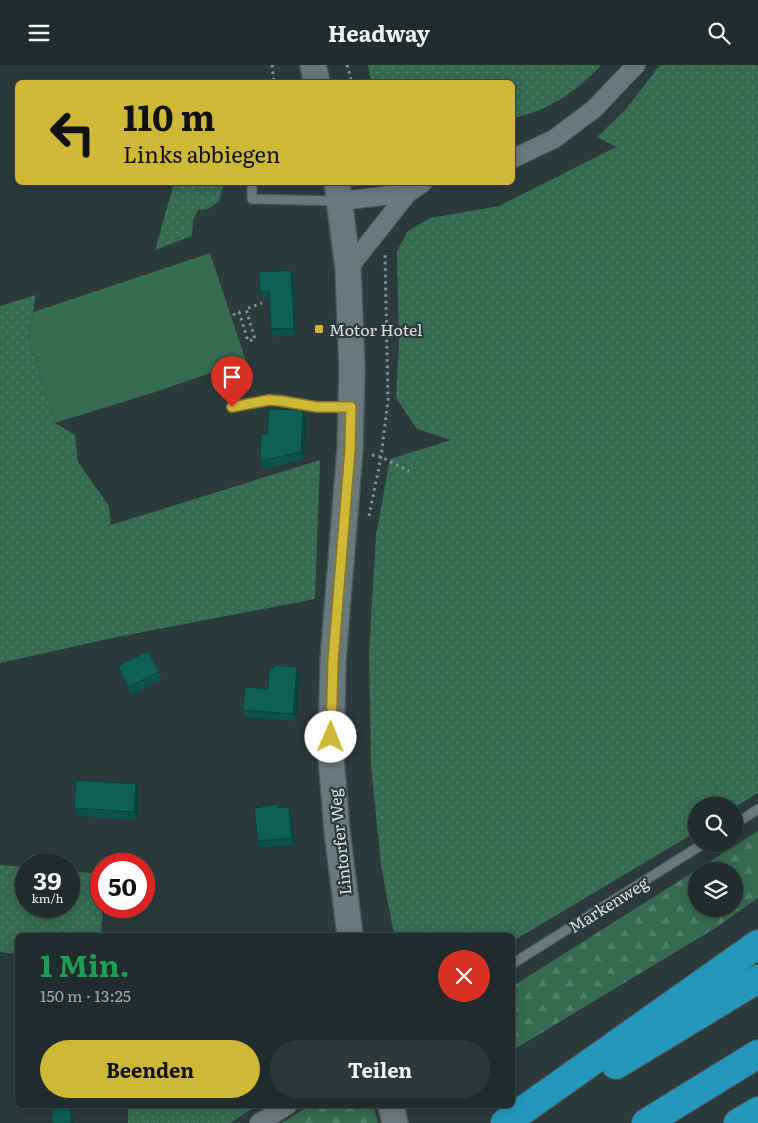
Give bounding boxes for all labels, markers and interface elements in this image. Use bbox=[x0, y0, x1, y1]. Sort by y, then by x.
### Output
text: Headway bbox=[328, 16, 430, 49]
icon: menu bbox=[25, 19, 53, 47]
icon: search bbox=[705, 19, 733, 47]
text: 110 m bbox=[123, 90, 215, 142]
icon: left bbox=[40, 100, 105, 165]
text: Links abbiegen bbox=[123, 137, 280, 170]
place label: Motor Hotel bbox=[329, 317, 422, 341]
marker: Motor Hotel bbox=[313, 323, 325, 335]
pin bbox=[211, 356, 253, 407]
icon: arrive bbox=[218, 363, 246, 391]
position arrow bbox=[304, 710, 356, 762]
street label: Lintorfer Weg bbox=[321, 787, 357, 896]
map controls bbox=[688, 797, 743, 917]
button: search bbox=[688, 797, 743, 852]
speed limit sign: 50 bbox=[90, 853, 155, 918]
text: 39 bbox=[33, 861, 62, 898]
button: layers bbox=[688, 862, 743, 917]
street label: Markenweg bbox=[564, 870, 653, 938]
text: km/h bbox=[32, 889, 63, 907]
text: 1 Min. bbox=[40, 942, 130, 986]
button: close bbox=[438, 950, 490, 1002]
text: 150 m · 13:25 bbox=[40, 983, 131, 1007]
button: Beenden bbox=[40, 1040, 260, 1098]
button: Teilen bbox=[270, 1040, 490, 1098]

